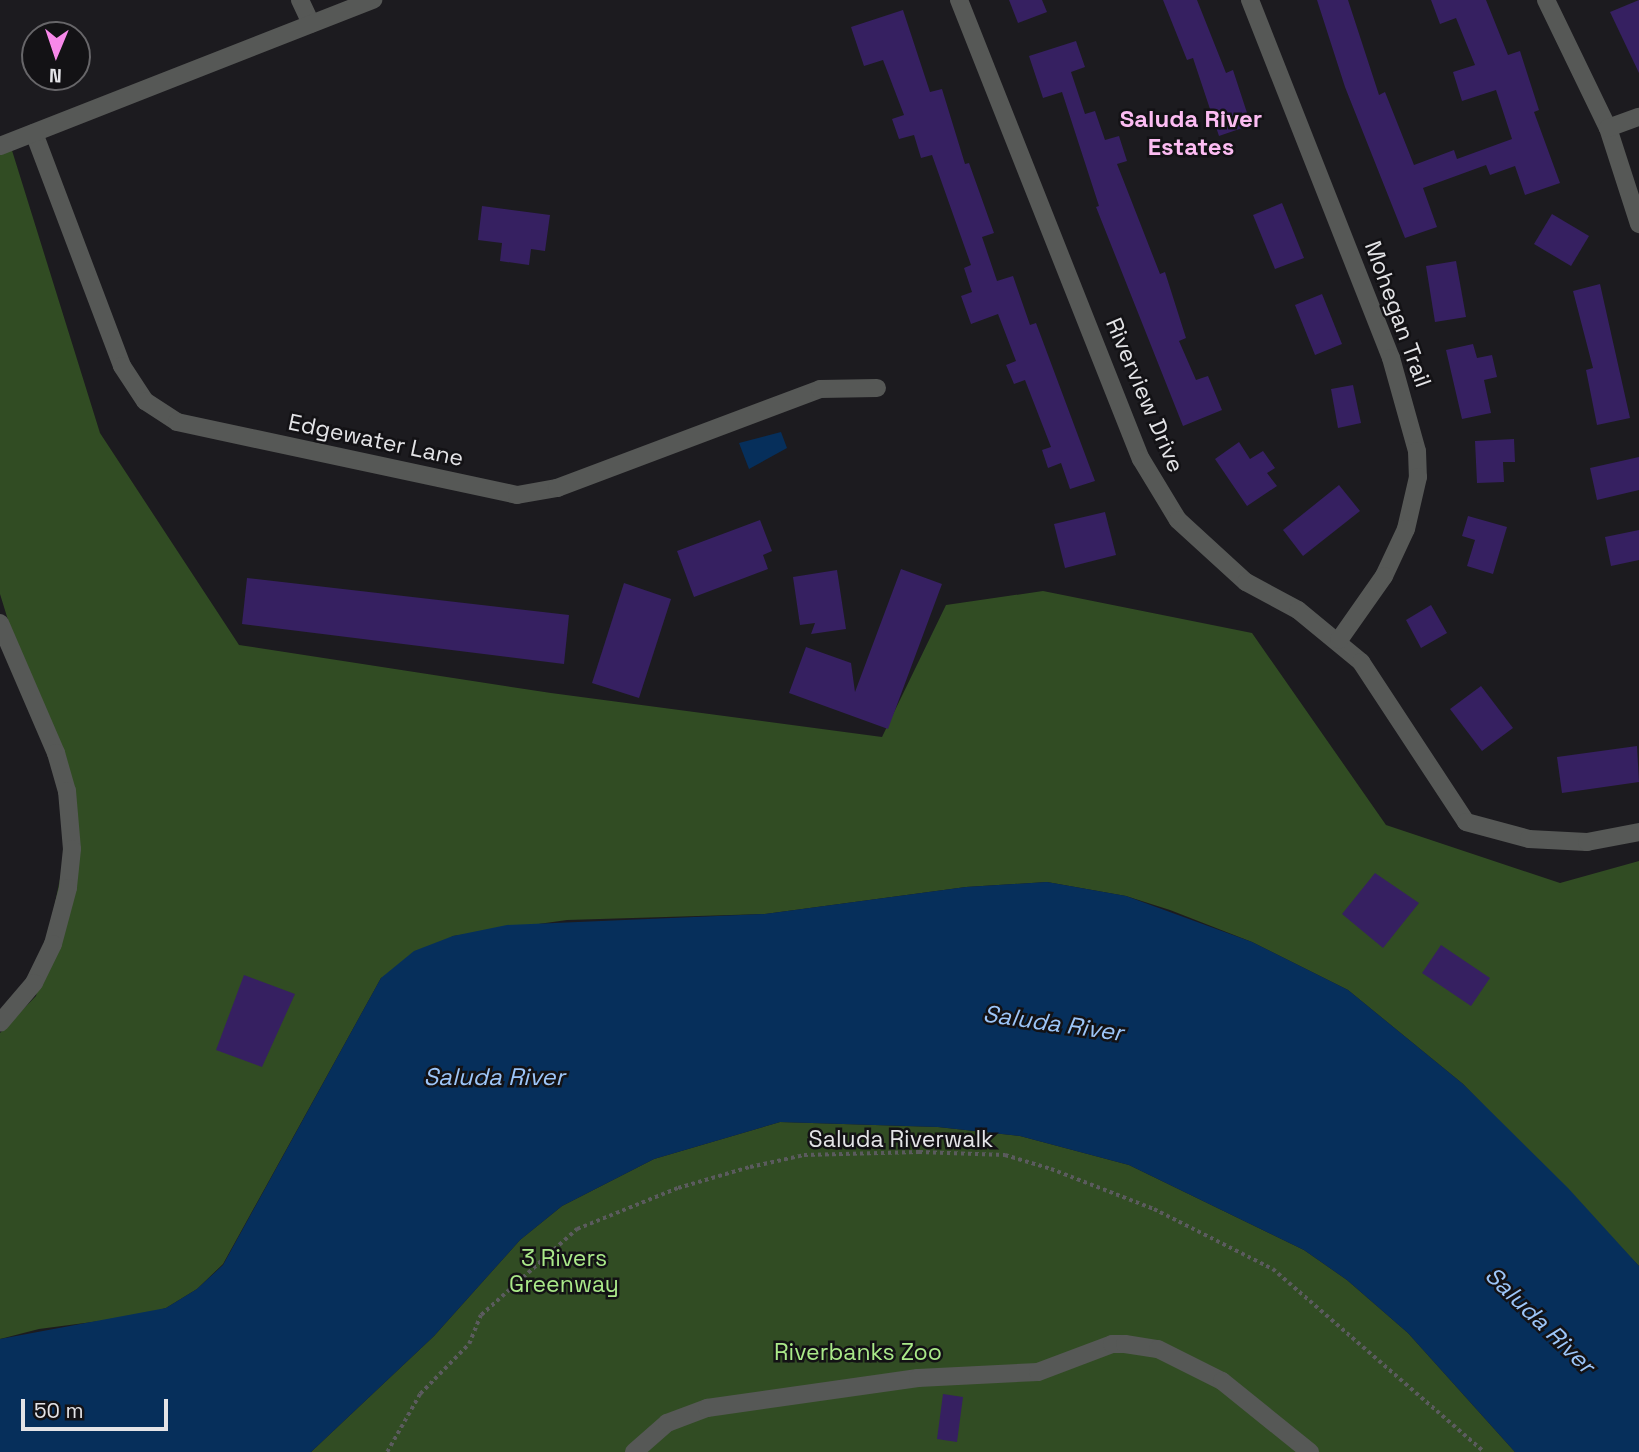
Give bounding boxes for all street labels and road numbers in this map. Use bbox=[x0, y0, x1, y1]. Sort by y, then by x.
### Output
street label: Mohegan Trail bbox=[1359, 237, 1437, 391]
street label: Riverview Drive bbox=[1100, 314, 1190, 476]
street label: Edgewater Lane bbox=[286, 408, 466, 472]
street label: Saluda Riverwalk bbox=[809, 1125, 993, 1153]

